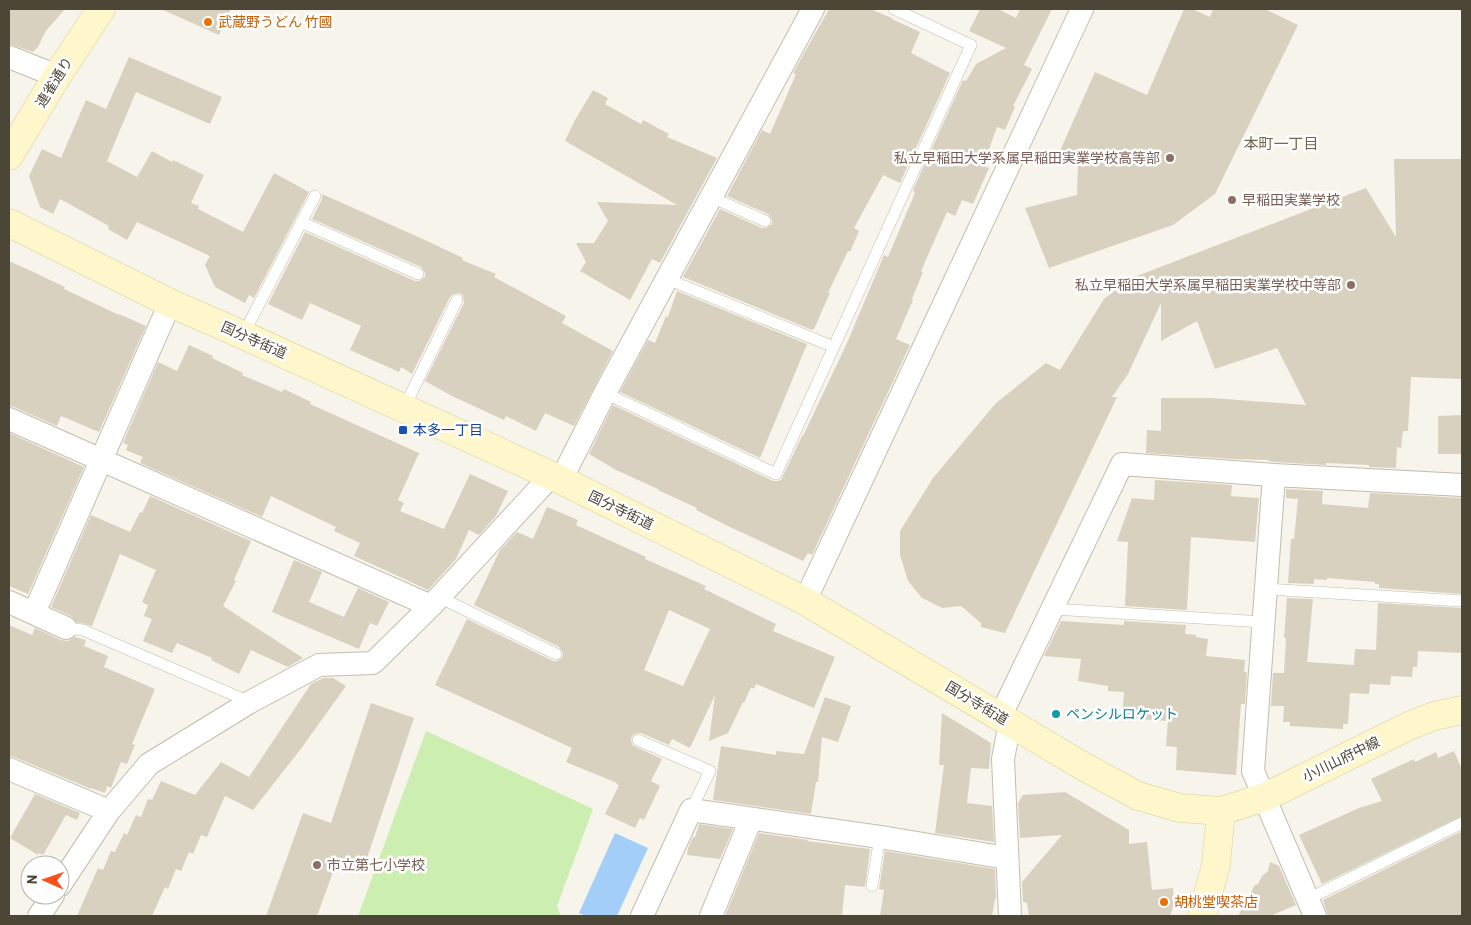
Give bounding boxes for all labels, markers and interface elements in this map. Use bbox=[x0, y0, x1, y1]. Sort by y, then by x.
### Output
place label: 武蔵野うどん 竹國 bbox=[218, 13, 333, 30]
marker: 武蔵野うどん 竹國 bbox=[202, 16, 214, 28]
street label: 連雀通り bbox=[32, 53, 76, 110]
district label: 本町一丁目 bbox=[1243, 134, 1319, 152]
place label: 私立早稲田大学系属早稲田実業学校高等部 bbox=[894, 149, 1160, 166]
marker: 私立早稲田大学系属早稲田実業学校高等部 bbox=[1164, 152, 1176, 164]
place label: 早稲田実業学校 bbox=[1242, 191, 1340, 208]
marker: 早稲田実業学校 bbox=[1226, 194, 1238, 206]
place label: 私立早稲田大学系属早稲田実業学校中等部 bbox=[1075, 276, 1341, 293]
marker: 私立早稲田大学系属早稲田実業学校中等部 bbox=[1345, 279, 1357, 291]
street label: 国分寺街道 bbox=[219, 318, 290, 362]
place label: 本多一丁目 bbox=[413, 421, 483, 438]
marker: 本多一丁目 bbox=[397, 424, 409, 436]
street label: 国分寺街道 bbox=[586, 487, 656, 533]
street label: 国分寺街道 bbox=[943, 677, 1012, 728]
place label: ペンシルロケット bbox=[1066, 705, 1178, 722]
marker: ペンシルロケット bbox=[1050, 708, 1062, 720]
street label: 小川山府中線 bbox=[1299, 732, 1382, 785]
north arrow bbox=[20, 855, 70, 905]
place label: 市立第七小学校 bbox=[327, 856, 425, 873]
marker: 市立第七小学校 bbox=[311, 859, 323, 871]
text: N bbox=[23, 875, 40, 884]
place label: 胡桃堂喫茶店 bbox=[1174, 893, 1258, 910]
marker: 胡桃堂喫茶店 bbox=[1158, 896, 1170, 908]

